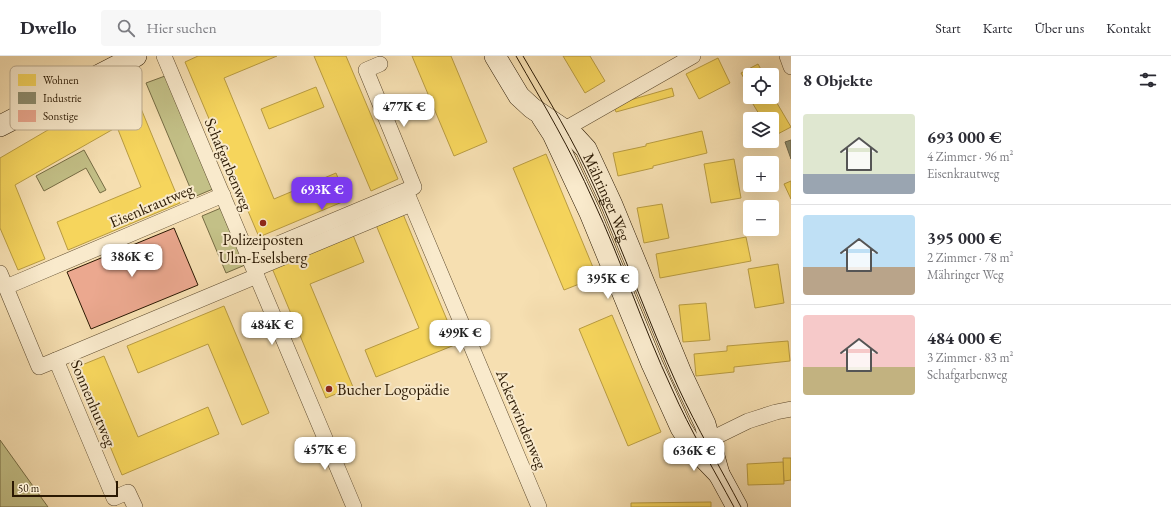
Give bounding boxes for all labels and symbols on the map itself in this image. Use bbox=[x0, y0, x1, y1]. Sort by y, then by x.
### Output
legend bbox=[10, 66, 142, 130]
text: Wohnen bbox=[43, 73, 79, 87]
text: Industrie bbox=[43, 91, 82, 105]
pin: 477K € bbox=[371, 94, 437, 128]
text: Sonstige bbox=[43, 109, 79, 123]
street label: Schafgarbenweg bbox=[200, 115, 258, 215]
street label: Mähringer Weg bbox=[578, 150, 636, 245]
pin: 693K € bbox=[289, 177, 355, 211]
street label: Eisenkrautweg bbox=[106, 178, 197, 233]
marker: Polizeiposten Ulm-Eselsberg bbox=[258, 218, 268, 228]
place label: Polizeiposten Ulm-Eselsberg bbox=[219, 229, 308, 268]
pin: 386K € bbox=[99, 244, 165, 278]
pin: 395K € bbox=[575, 266, 641, 300]
pin: 484K € bbox=[239, 312, 305, 346]
pin: 499K € bbox=[427, 320, 493, 354]
street label: Sonnenhutweg bbox=[66, 357, 122, 451]
street label: Ackerwindenweg bbox=[491, 365, 552, 473]
place label: Bucher Logopädie bbox=[337, 379, 449, 400]
marker: Bucher Logopädie bbox=[324, 384, 334, 394]
pin: 457K € bbox=[292, 437, 358, 471]
pin: 636K € bbox=[661, 438, 727, 472]
scale bar bbox=[12, 479, 118, 498]

